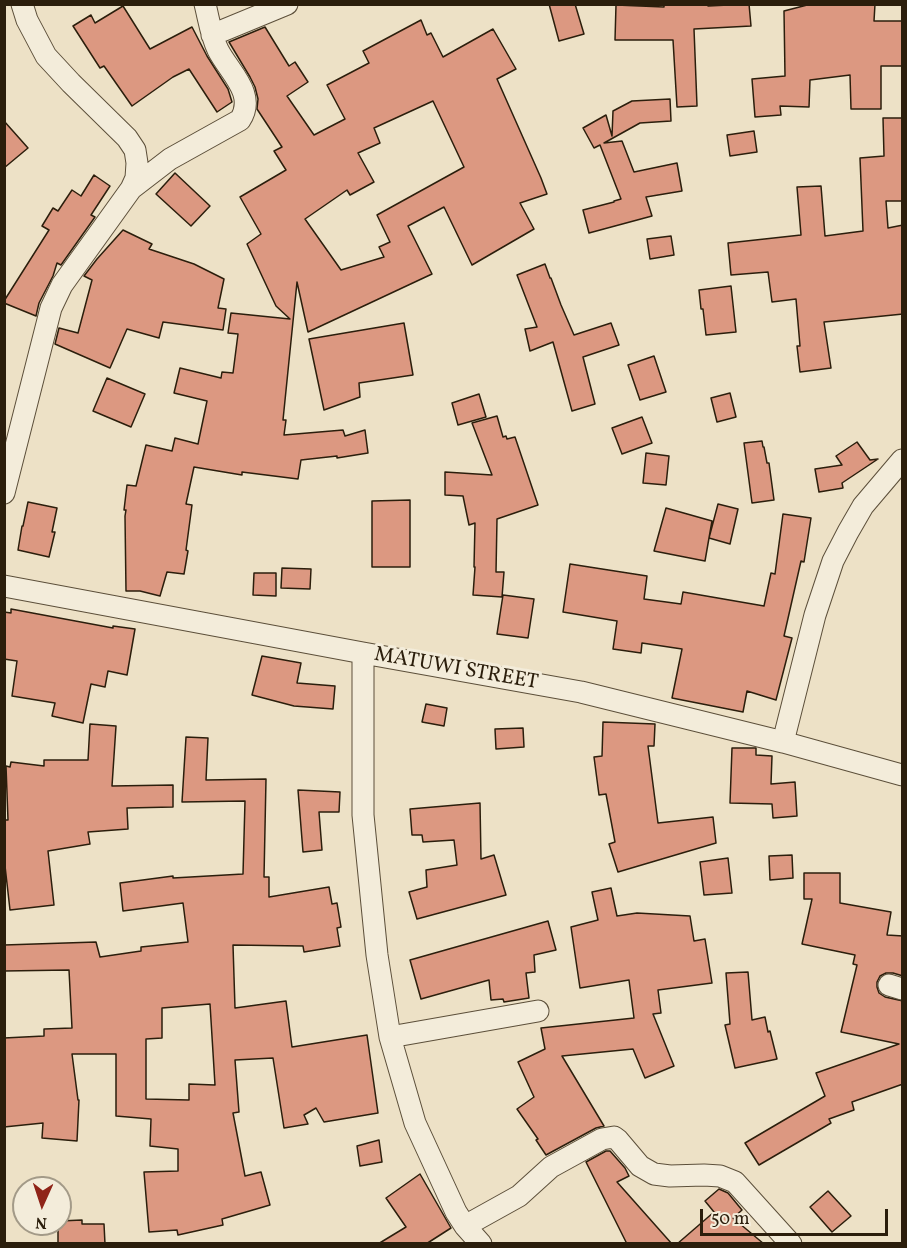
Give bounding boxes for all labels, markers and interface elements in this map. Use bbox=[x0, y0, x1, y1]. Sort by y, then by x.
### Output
street label: MATUWI STREET bbox=[372, 643, 540, 697]
north arrow bbox=[12, 1176, 72, 1236]
scale bar bbox=[703, 1197, 890, 1235]
text: 50 m bbox=[711, 1207, 750, 1232]
text: N bbox=[35, 1211, 48, 1233]

